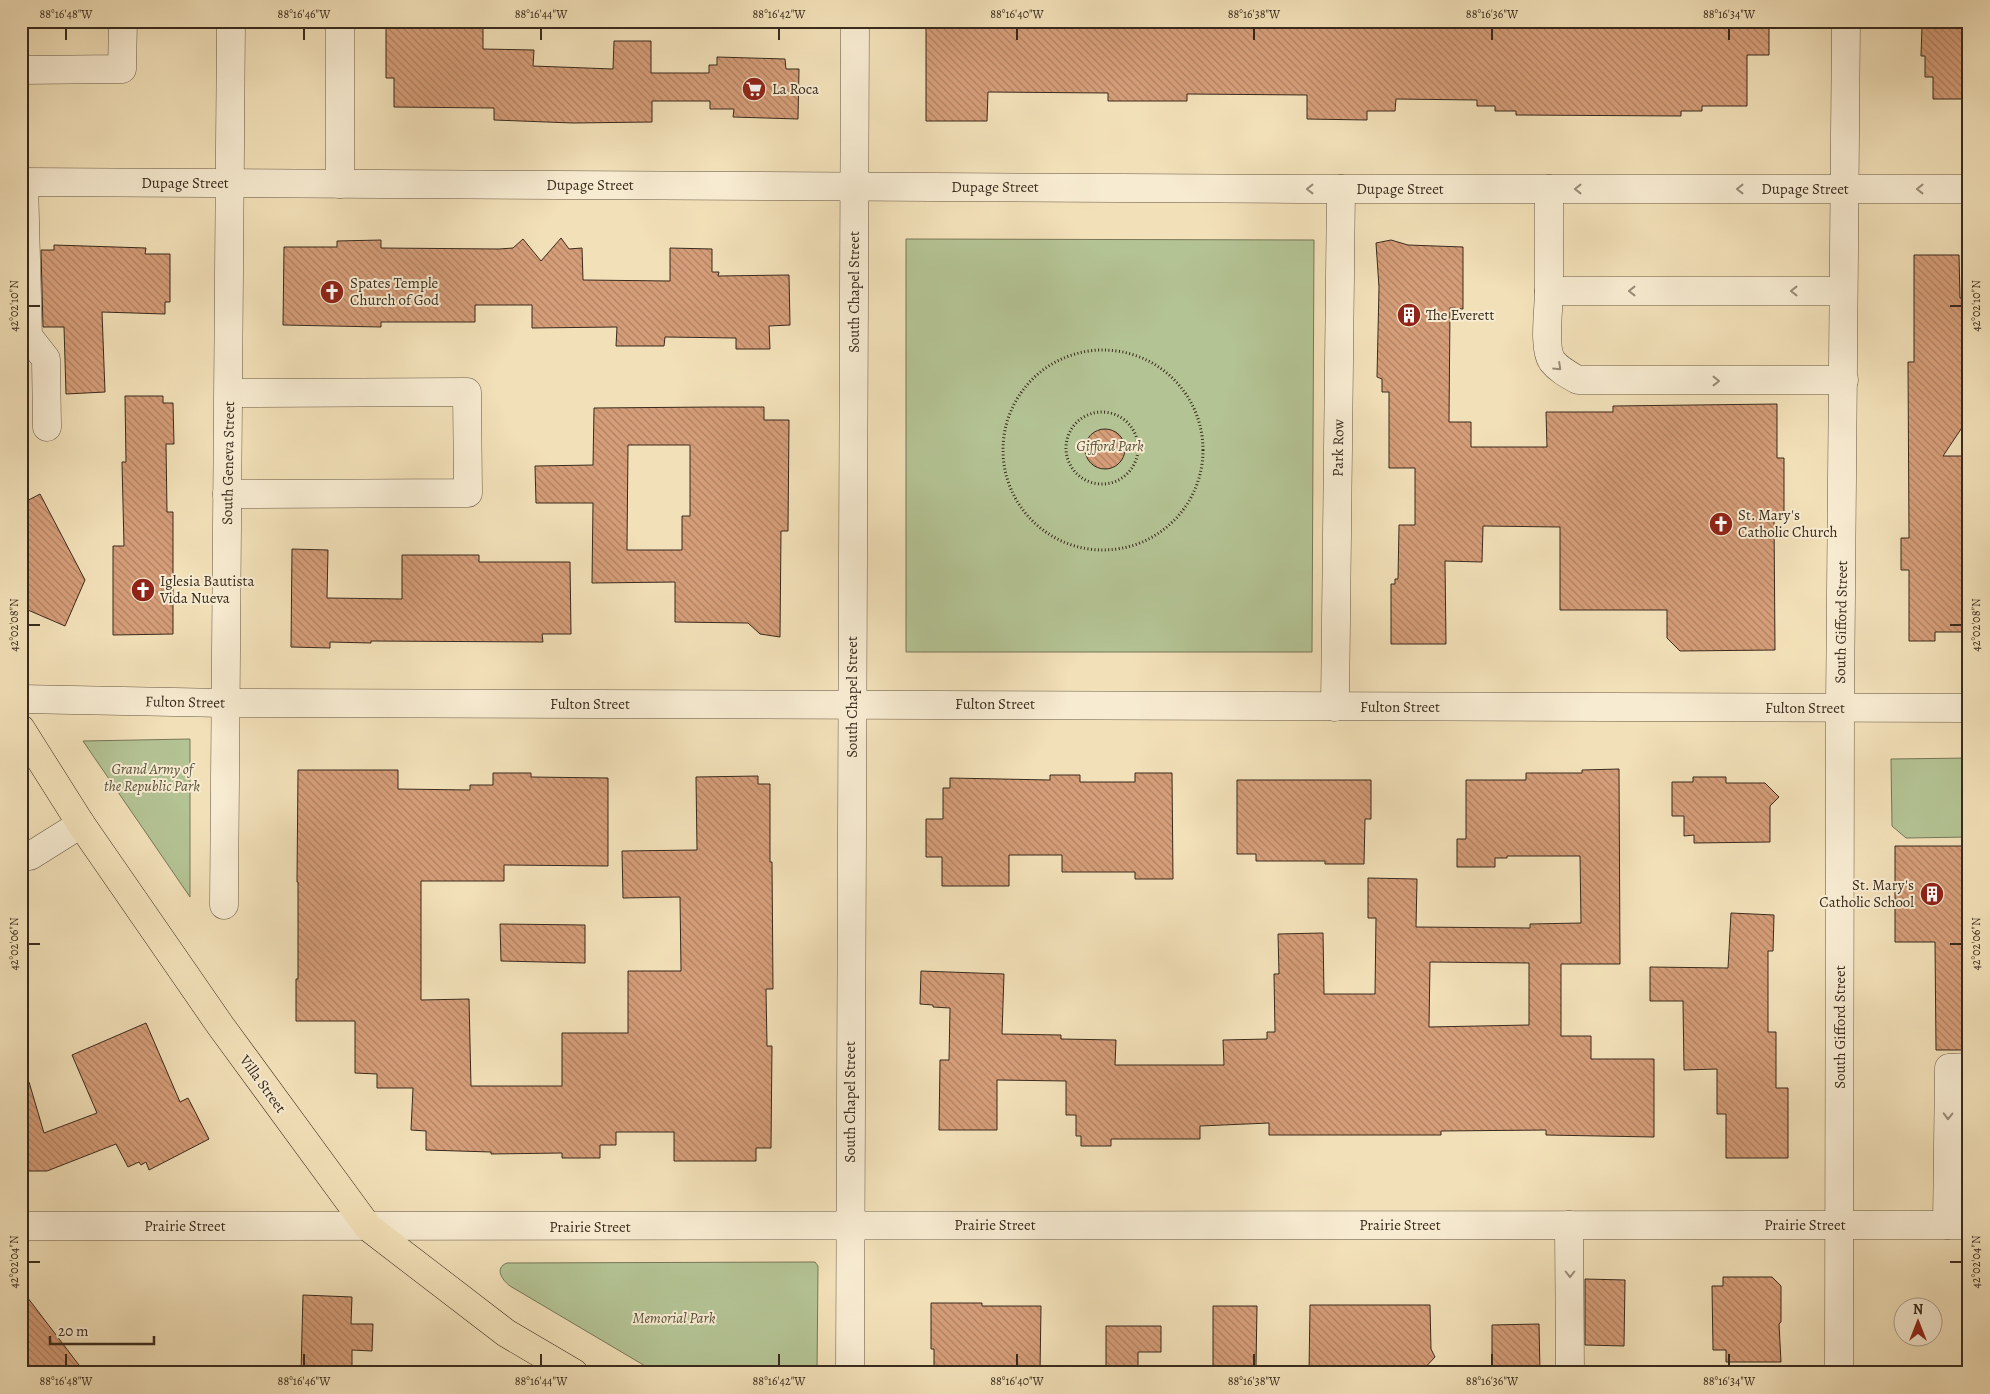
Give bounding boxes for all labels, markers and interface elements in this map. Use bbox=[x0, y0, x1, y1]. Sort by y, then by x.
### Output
text: 88°16'48"W bbox=[39, 6, 93, 22]
text: 88°16'46"W bbox=[278, 6, 331, 22]
text: 88°16'44"W bbox=[515, 6, 568, 22]
text: 88°16'42"W bbox=[753, 6, 806, 22]
text: 88°16'40"W bbox=[990, 6, 1045, 22]
text: 88°16'38"W bbox=[1228, 6, 1281, 22]
text: 88°16'36"W bbox=[1466, 6, 1519, 22]
text: 88°16'34"W bbox=[1703, 6, 1756, 22]
supermarket icon: La Roca bbox=[741, 76, 767, 102]
place label: La Roca bbox=[772, 79, 819, 99]
street label: Dupage Street bbox=[141, 173, 229, 193]
street label: Dupage Street bbox=[546, 175, 634, 195]
street label: Dupage Street bbox=[951, 177, 1039, 197]
street label: Dupage Street bbox=[1356, 179, 1444, 199]
street label: Dupage Street bbox=[1761, 179, 1849, 199]
one-way arrow bbox=[1306, 184, 1314, 194]
one-way arrow bbox=[1573, 184, 1581, 194]
one-way arrow bbox=[1736, 184, 1744, 194]
one-way arrow bbox=[1916, 184, 1924, 194]
street label: South Chapel Street bbox=[844, 231, 864, 353]
place label: Spates Temple Church of God bbox=[350, 273, 440, 310]
church icon: Spates Temple Church of God bbox=[319, 279, 345, 305]
text: 42°02'10"N bbox=[6, 280, 22, 332]
text: 42°02'10"N bbox=[1968, 280, 1984, 332]
one-way arrow bbox=[1628, 286, 1636, 296]
one-way arrow bbox=[1790, 286, 1798, 296]
building icon: The Everett bbox=[1396, 302, 1422, 328]
place label: The Everett bbox=[1426, 305, 1494, 325]
one-way arrow bbox=[1553, 361, 1562, 370]
one-way arrow bbox=[1713, 376, 1721, 386]
street label: South Geneva Street bbox=[217, 401, 239, 525]
street label: Park Row bbox=[1327, 419, 1349, 477]
park label: Gifford Park bbox=[1076, 436, 1144, 456]
place label: St. Mary's Catholic Church bbox=[1738, 505, 1838, 542]
church icon: St. Mary's Catholic Church bbox=[1708, 511, 1734, 537]
street label: South Gifford Street bbox=[1830, 560, 1852, 684]
place label: Iglesia Bautista Vida Nueva bbox=[159, 571, 254, 608]
church icon: Iglesia Bautista Vida Nueva bbox=[130, 577, 156, 603]
text: 42°02'08"N bbox=[6, 598, 22, 652]
text: 42°02'08"N bbox=[1968, 598, 1984, 652]
street label: South Chapel Street bbox=[842, 636, 862, 758]
street label: Fulton Street bbox=[145, 691, 225, 713]
street label: Fulton Street bbox=[550, 694, 630, 714]
street label: Fulton Street bbox=[955, 694, 1035, 714]
street label: Fulton Street bbox=[1360, 697, 1440, 717]
street label: Fulton Street bbox=[1765, 698, 1845, 718]
park label: Grand Army of the Republic Park bbox=[104, 759, 200, 796]
place label: St. Mary's Catholic School bbox=[1819, 875, 1914, 912]
building icon: St. Mary's Catholic School bbox=[1919, 881, 1945, 907]
text: 42°02'06"N bbox=[6, 917, 22, 971]
text: 42°02'06"N bbox=[1968, 917, 1984, 971]
street label: South Gifford Street bbox=[1830, 965, 1850, 1089]
street label: South Chapel Street bbox=[840, 1041, 860, 1163]
street label: Villa Street bbox=[235, 1050, 291, 1117]
one-way arrow bbox=[1943, 1113, 1954, 1121]
street label: Prairie Street bbox=[954, 1215, 1036, 1235]
street label: Prairie Street bbox=[1359, 1215, 1441, 1235]
street label: Prairie Street bbox=[1764, 1215, 1846, 1235]
street label: Prairie Street bbox=[144, 1216, 226, 1236]
street label: Prairie Street bbox=[549, 1217, 631, 1237]
text: 42°02'04"N bbox=[6, 1235, 22, 1289]
text: 42°02'04"N bbox=[1968, 1235, 1984, 1289]
one-way arrow bbox=[1565, 1270, 1575, 1278]
north arrow bbox=[1892, 1296, 1942, 1346]
text: N bbox=[1913, 1300, 1923, 1319]
park label: Memorial Park bbox=[633, 1308, 716, 1328]
scale bar bbox=[50, 1314, 154, 1346]
text: 20 m bbox=[58, 1321, 89, 1341]
text: 88°16'48"W bbox=[39, 1373, 93, 1389]
text: 88°16'46"W bbox=[278, 1373, 331, 1389]
text: 88°16'44"W bbox=[515, 1373, 568, 1389]
text: 88°16'42"W bbox=[753, 1373, 806, 1389]
text: 88°16'40"W bbox=[990, 1373, 1045, 1389]
text: 88°16'38"W bbox=[1228, 1373, 1281, 1389]
text: 88°16'36"W bbox=[1466, 1373, 1519, 1389]
text: 88°16'34"W bbox=[1703, 1373, 1756, 1389]

